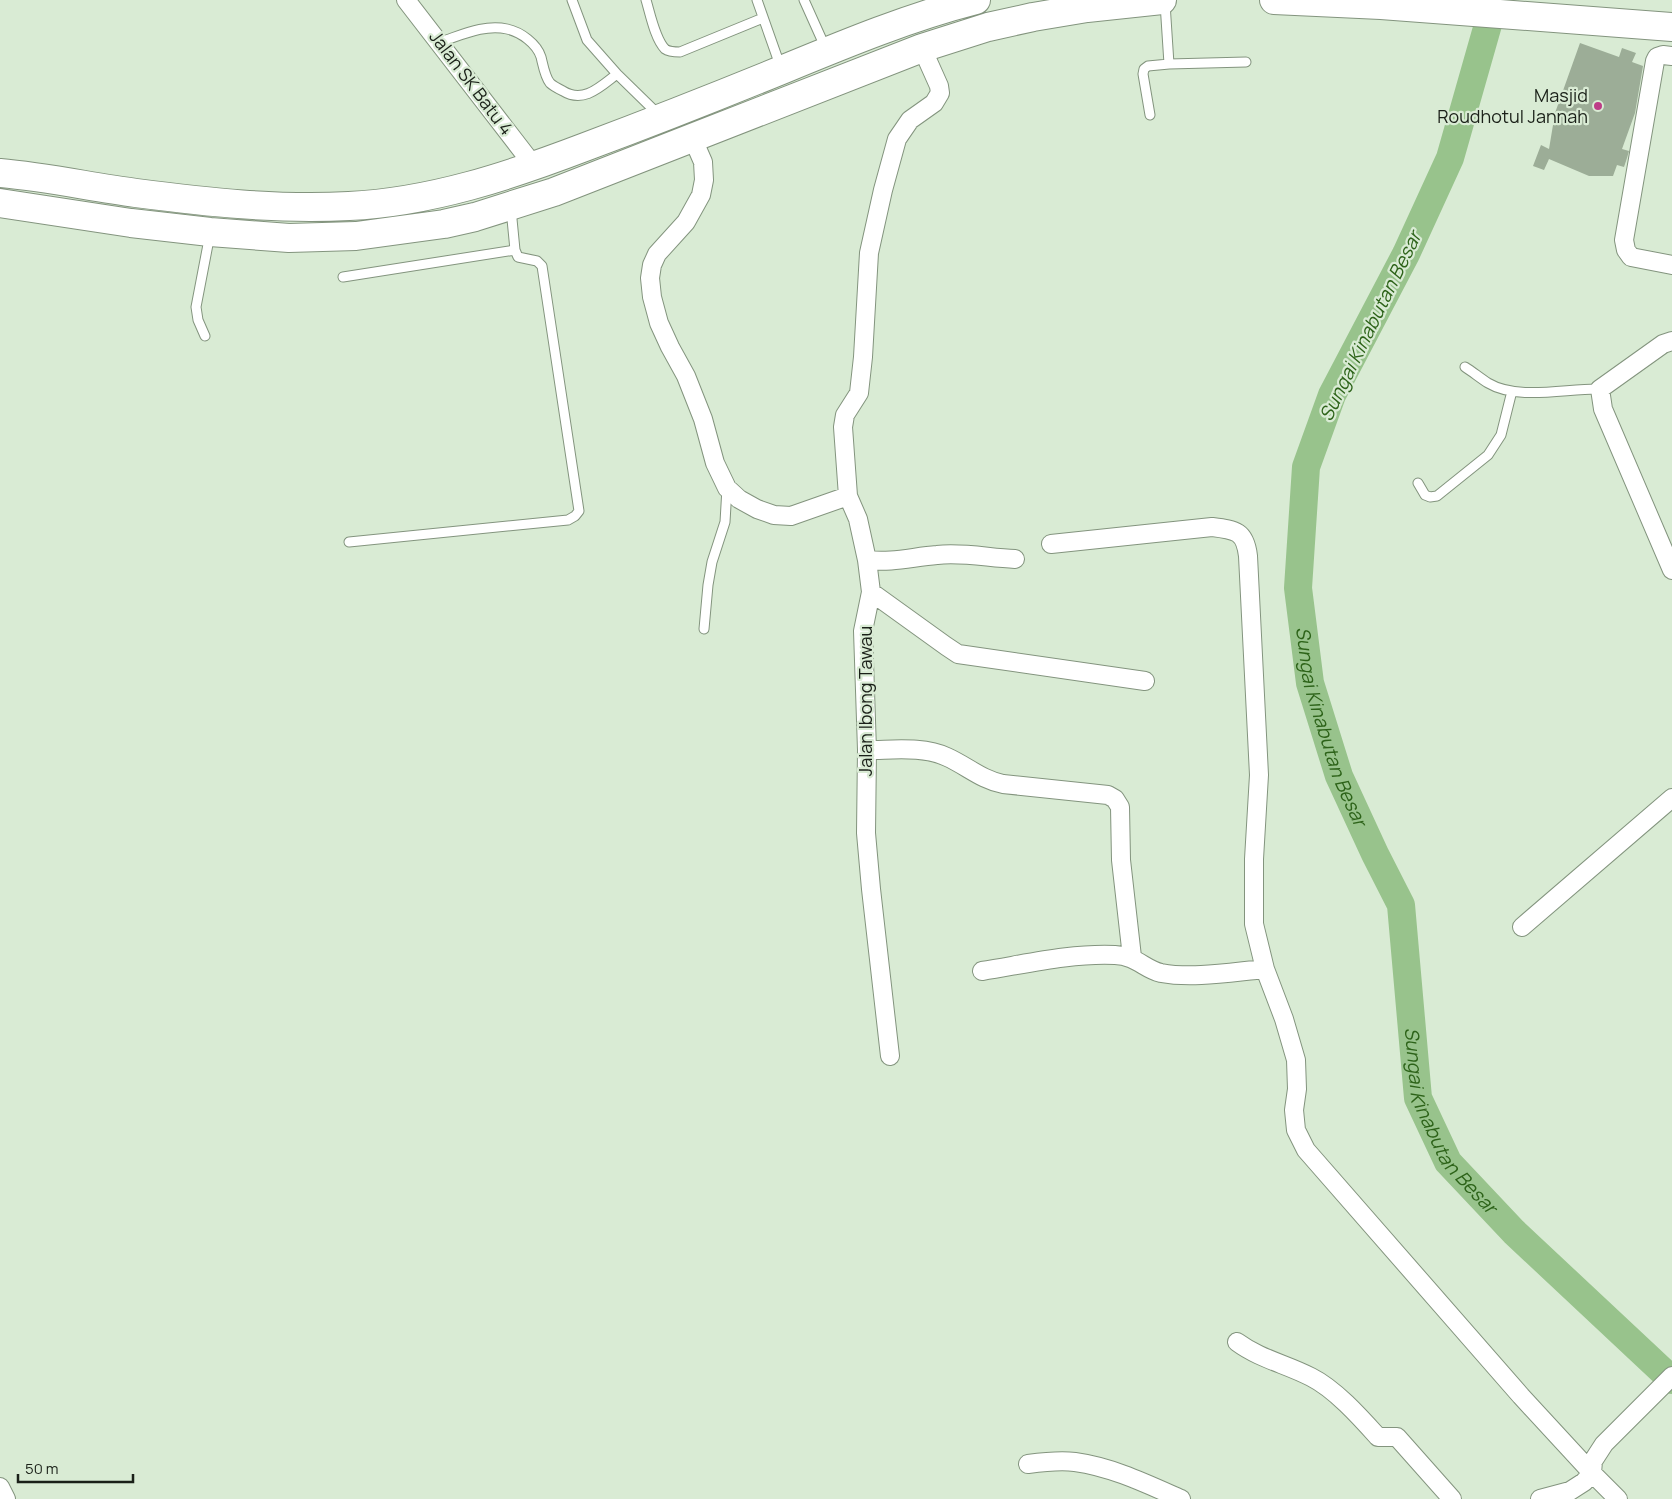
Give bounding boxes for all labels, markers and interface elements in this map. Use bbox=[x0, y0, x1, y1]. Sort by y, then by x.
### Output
street label: Jalan SK Batu 4 bbox=[425, 25, 519, 140]
place label: Masjid Roudhotul Jannah bbox=[1437, 83, 1588, 128]
marker: Masjid Roudhotul Jannah bbox=[1592, 100, 1604, 112]
water label: Sungai Kinabutan Besar bbox=[1313, 225, 1428, 425]
water label: Sungai Kinabutan Besar bbox=[1290, 625, 1374, 832]
street label: Jalan Ibong Tawau bbox=[853, 626, 877, 776]
water label: Sungai Kinabutan Besar bbox=[1399, 1026, 1504, 1221]
scale bar bbox=[18, 1452, 132, 1484]
text: 50 m bbox=[25, 1458, 59, 1479]

